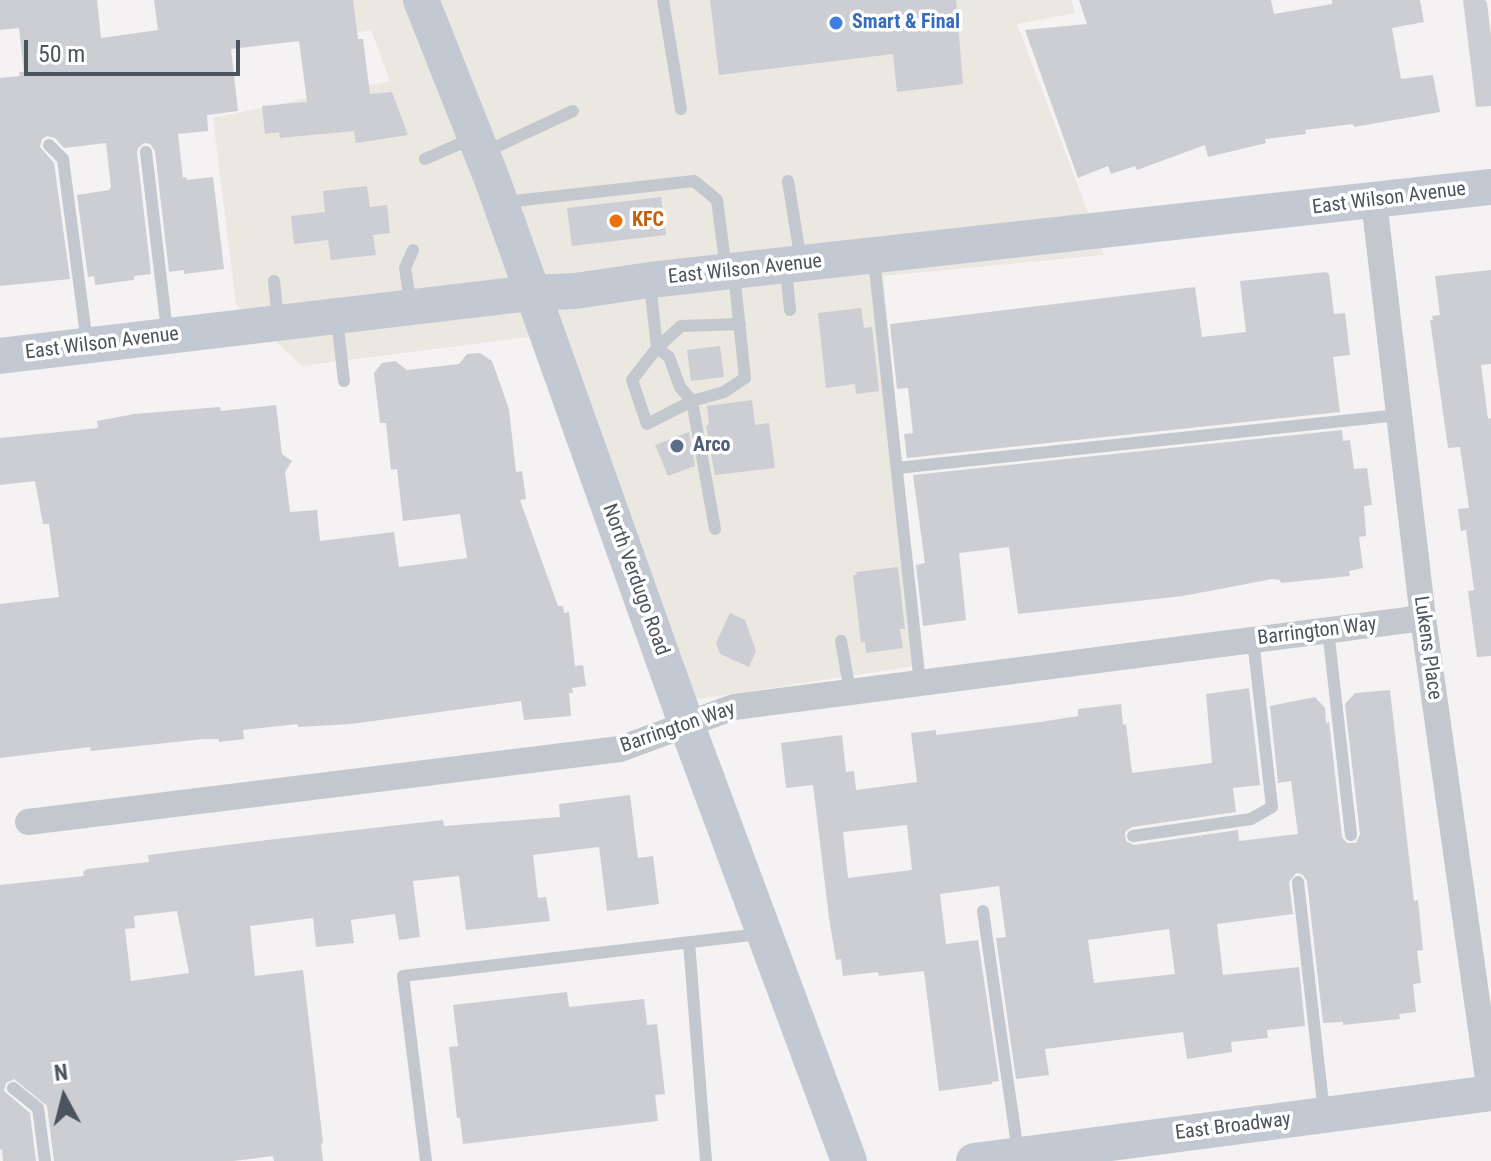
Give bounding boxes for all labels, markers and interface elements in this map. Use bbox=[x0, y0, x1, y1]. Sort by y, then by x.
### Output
place label: Smart & Final bbox=[852, 11, 960, 35]
marker: Smart & Final bbox=[827, 14, 845, 32]
scale bar bbox=[28, 24, 244, 74]
text: 50 m bbox=[38, 40, 85, 68]
street label: East Wilson Avenue bbox=[1311, 178, 1467, 220]
place label: KFC bbox=[632, 209, 664, 233]
marker: KFC bbox=[607, 212, 625, 230]
street label: East Wilson Avenue bbox=[667, 250, 823, 290]
street label: East Wilson Avenue bbox=[24, 323, 180, 365]
place label: Arco bbox=[693, 434, 731, 458]
marker: Arco bbox=[668, 437, 686, 455]
street label: North Verdugo Road bbox=[596, 501, 674, 659]
street label: Lukens Place bbox=[1408, 595, 1446, 701]
street label: Barrington Way bbox=[1256, 613, 1378, 651]
street label: Barrington Way bbox=[618, 697, 738, 759]
north arrow bbox=[24, 1057, 104, 1137]
text: N bbox=[53, 1059, 69, 1086]
street label: East Broadway bbox=[1174, 1108, 1292, 1146]

